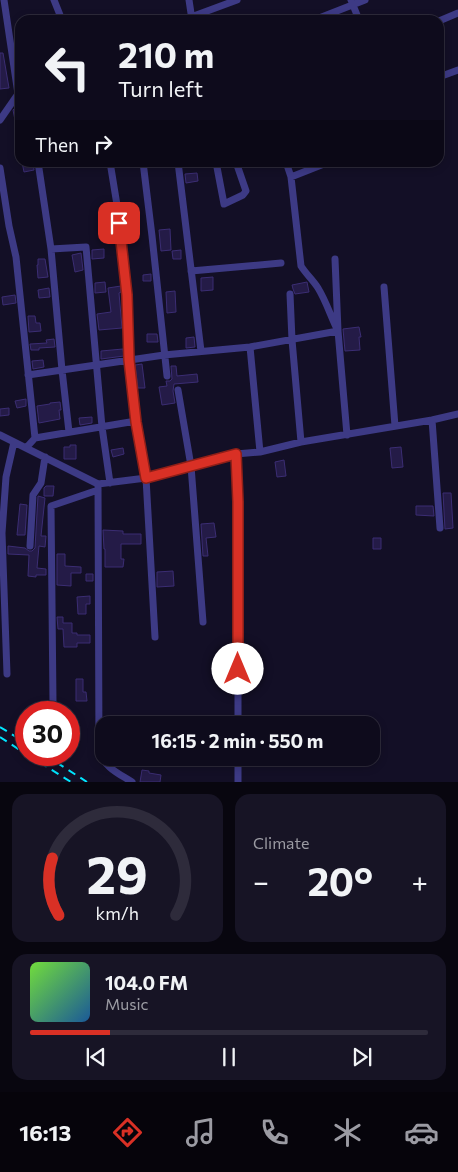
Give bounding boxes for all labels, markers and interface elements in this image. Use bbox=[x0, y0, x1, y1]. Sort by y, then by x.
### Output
text: 210 m bbox=[118, 32, 214, 75]
icon: left bbox=[35, 35, 100, 100]
text: Turn left bbox=[118, 75, 203, 102]
icon: right bbox=[89, 130, 117, 158]
text: Then bbox=[35, 133, 79, 156]
pin bbox=[98, 202, 140, 244]
icon: arrive bbox=[105, 209, 133, 237]
position arrow bbox=[211, 642, 263, 694]
speed limit sign: 30 bbox=[15, 701, 80, 766]
text: 16:15 · 2 min · 550 m bbox=[152, 729, 323, 752]
text: Climate bbox=[253, 833, 309, 852]
text: 29 bbox=[87, 841, 148, 905]
text: 20° bbox=[307, 857, 373, 904]
text: − bbox=[253, 864, 269, 898]
text: + bbox=[412, 864, 428, 898]
text: km/h bbox=[96, 902, 139, 924]
text: 104.0 FM bbox=[105, 971, 188, 994]
text: Music bbox=[105, 994, 149, 1013]
icon: previous bbox=[82, 1043, 110, 1071]
icon: pause bbox=[215, 1043, 243, 1071]
icon: next bbox=[348, 1043, 376, 1071]
icon: directions bbox=[110, 1115, 145, 1150]
icon: music bbox=[183, 1115, 218, 1150]
icon: phone bbox=[257, 1115, 292, 1150]
icon: climate bbox=[330, 1115, 365, 1150]
icon: car bbox=[404, 1115, 439, 1150]
text: 16:13 bbox=[19, 1119, 71, 1146]

